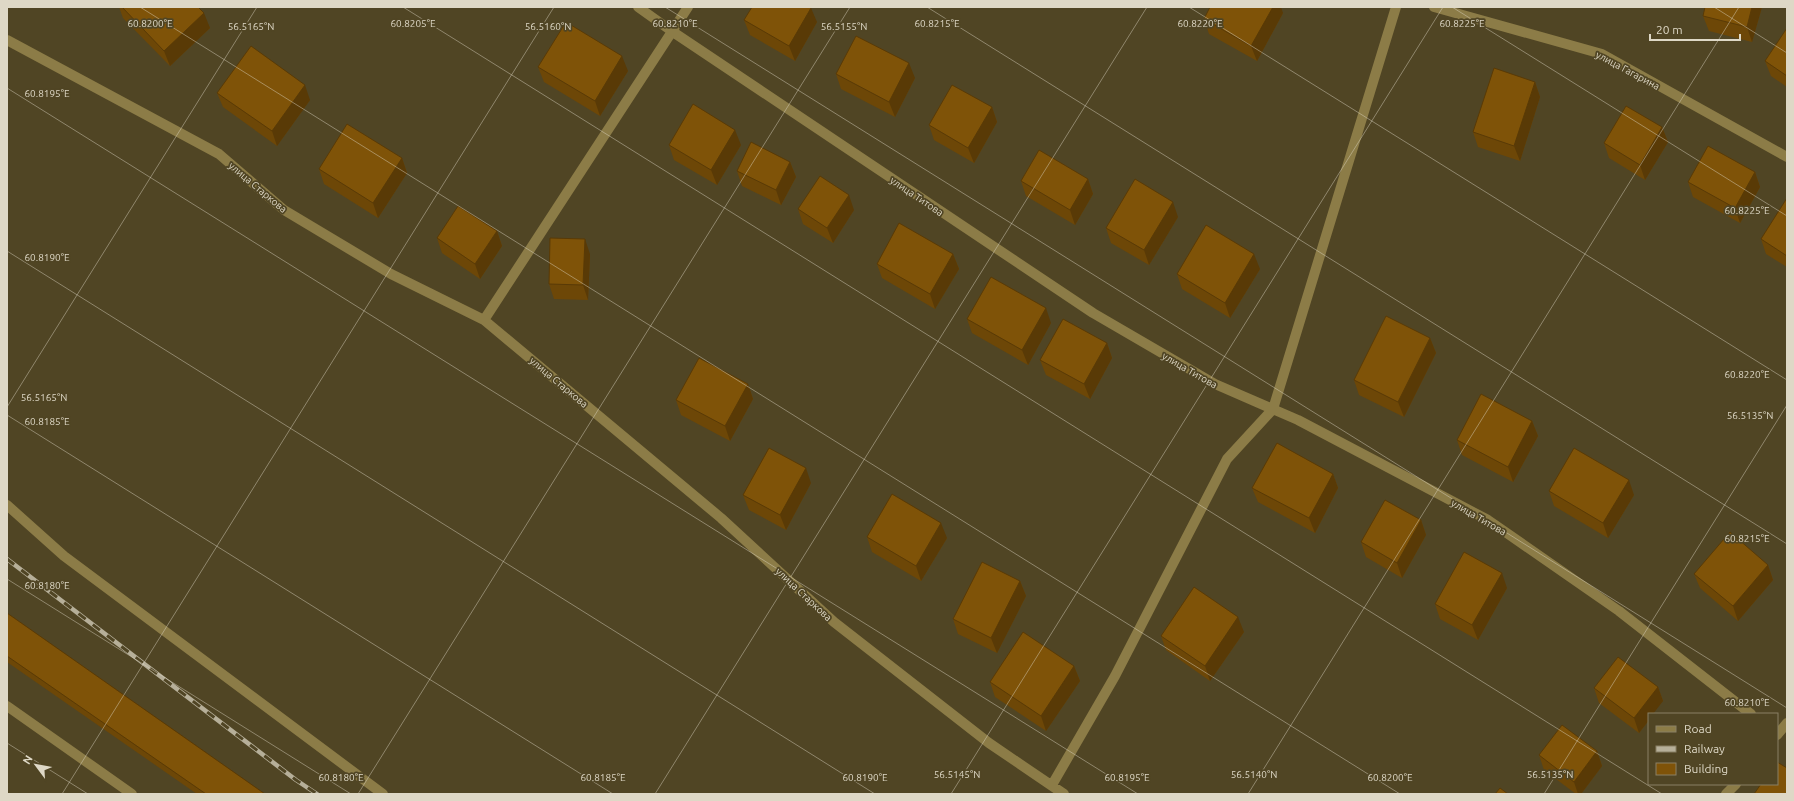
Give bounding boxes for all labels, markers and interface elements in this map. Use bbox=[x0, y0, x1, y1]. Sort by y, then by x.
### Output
scale bar bbox=[1650, 16, 1740, 42]
text: 60.8200°E bbox=[127, 18, 173, 29]
text: 60.8205°E bbox=[390, 18, 436, 29]
text: 60.8210°E bbox=[652, 18, 698, 29]
text: 60.8215°E bbox=[914, 18, 960, 29]
text: 60.8220°E bbox=[1177, 18, 1223, 29]
text: 60.8225°E bbox=[1439, 18, 1485, 29]
text: 56.5165°N bbox=[228, 21, 274, 32]
text: 56.5160°N bbox=[525, 21, 571, 32]
text: 56.5155°N bbox=[821, 21, 867, 32]
text: 20 m bbox=[1656, 23, 1683, 36]
street label: улица Гагарина bbox=[1594, 49, 1662, 92]
text: 60.8195°E bbox=[24, 88, 70, 99]
street label: улица Старкова bbox=[226, 160, 289, 215]
street label: улица Титова bbox=[888, 175, 945, 218]
text: 60.8225°E bbox=[1724, 205, 1770, 216]
text: 60.8190°E bbox=[24, 252, 70, 263]
street label: улица Титова bbox=[1160, 350, 1219, 391]
street label: улица Старкова bbox=[527, 355, 590, 410]
text: 60.8220°E bbox=[1724, 369, 1770, 380]
text: 56.5165°N bbox=[21, 392, 67, 403]
text: 56.5135°N bbox=[1727, 410, 1773, 421]
text: 60.8185°E bbox=[24, 416, 70, 427]
street label: улица Титова bbox=[1449, 497, 1508, 538]
text: 60.8215°E bbox=[1724, 533, 1770, 544]
street label: улица Старкова bbox=[773, 566, 834, 623]
text: 60.8180°E bbox=[24, 580, 70, 591]
text: 60.8210°E bbox=[1724, 697, 1770, 708]
legend bbox=[1648, 713, 1778, 785]
text: Road bbox=[1684, 722, 1712, 735]
text: Railway bbox=[1684, 742, 1725, 755]
north arrow bbox=[16, 745, 56, 785]
text: N bbox=[20, 753, 35, 766]
text: Building bbox=[1684, 762, 1728, 775]
text: 56.5145°N bbox=[934, 769, 980, 780]
text: 56.5140°N bbox=[1231, 769, 1277, 780]
text: 56.5135°N bbox=[1527, 769, 1573, 780]
text: 60.8180°E bbox=[318, 772, 364, 783]
text: 60.8185°E bbox=[580, 772, 626, 783]
text: 60.8190°E bbox=[842, 772, 888, 783]
text: 60.8195°E bbox=[1104, 772, 1150, 783]
text: 60.8200°E bbox=[1367, 772, 1413, 783]

